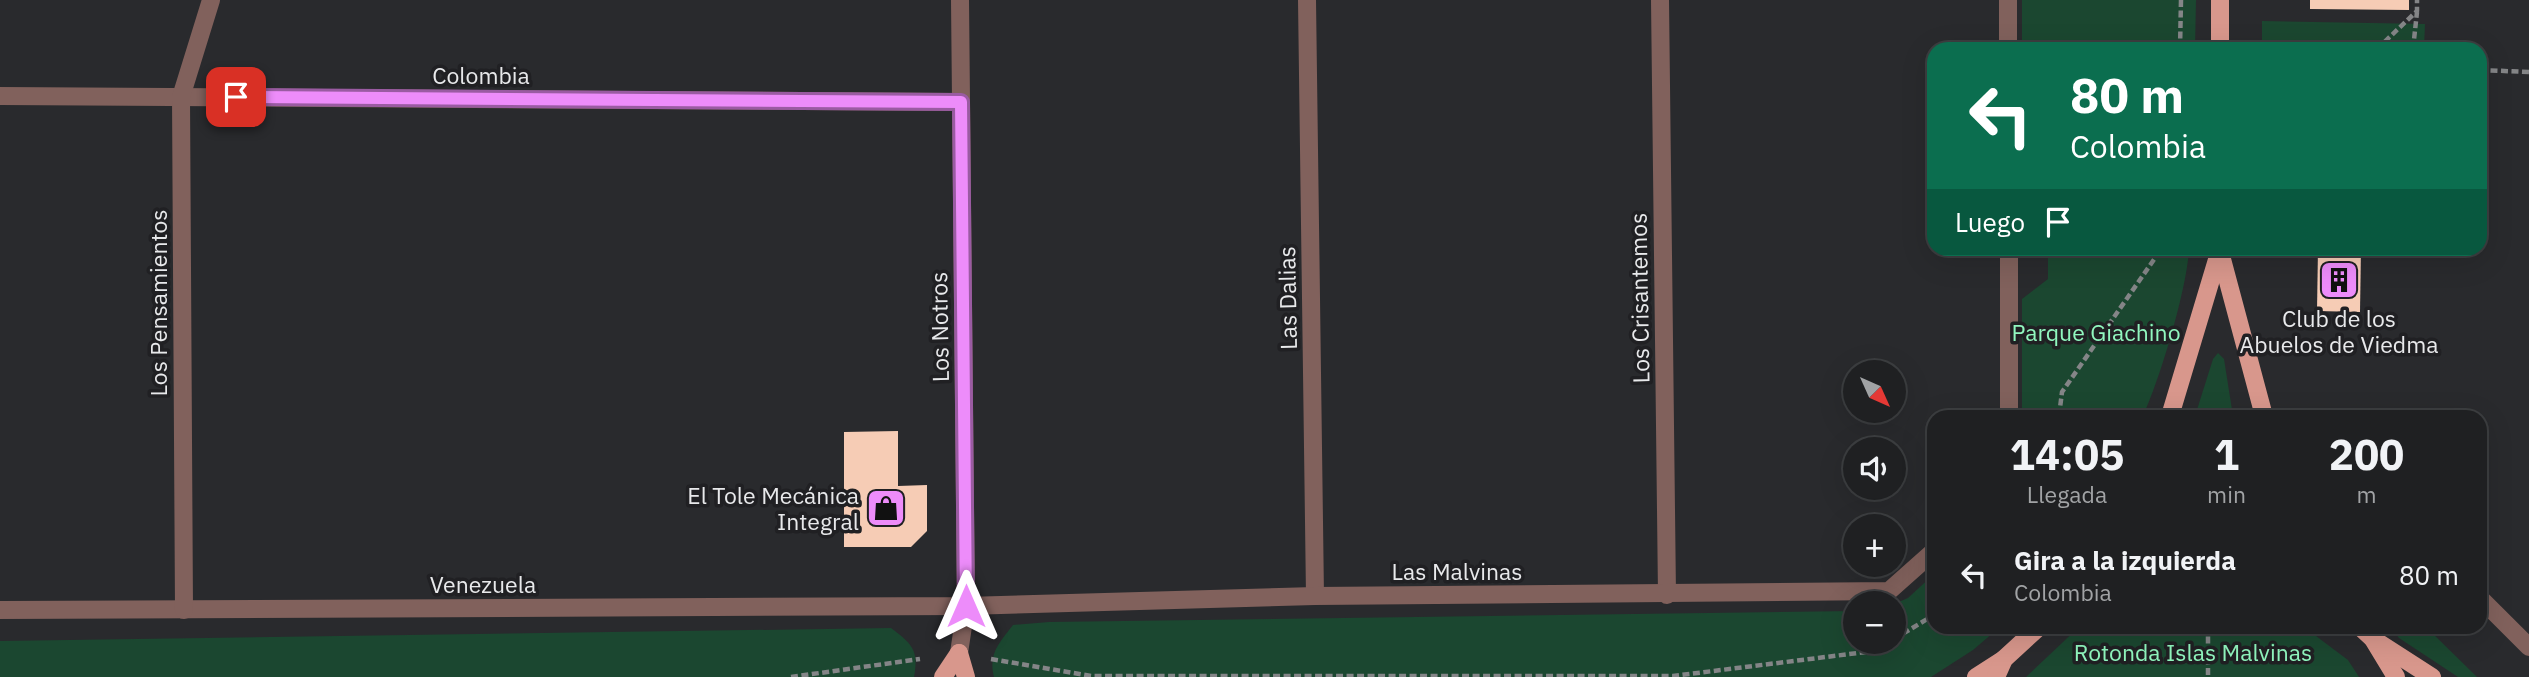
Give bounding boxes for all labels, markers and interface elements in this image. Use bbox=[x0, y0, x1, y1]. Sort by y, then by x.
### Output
street label: Colombia bbox=[432, 60, 530, 90]
text: 80 m bbox=[2070, 63, 2184, 126]
pin bbox=[206, 67, 266, 127]
icon: left bbox=[1955, 70, 2046, 161]
icon: arrive bbox=[217, 78, 255, 116]
text: Colombia bbox=[2070, 125, 2206, 167]
icon: arrive bbox=[2039, 203, 2077, 241]
text: Luego bbox=[1955, 205, 2025, 239]
street label: Los Pensamientos bbox=[143, 209, 173, 397]
street label: Los Crisantemos bbox=[1623, 212, 1655, 384]
street label: Las Dalias bbox=[1271, 246, 1303, 350]
building icon: Club de los Abuelos de Viedma bbox=[2318, 259, 2360, 301]
street label: Los Notros bbox=[923, 272, 955, 382]
place label: Club de los Abuelos de Viedma bbox=[2239, 303, 2439, 359]
park label: Parque Giachino bbox=[2011, 317, 2181, 347]
north arrow bbox=[1843, 360, 1906, 424]
map controls bbox=[1843, 360, 1906, 654]
text: 14:05 bbox=[2010, 427, 2124, 482]
text: 1 bbox=[2214, 427, 2239, 482]
text: 200 bbox=[2329, 427, 2404, 482]
button: sound bbox=[1843, 437, 1906, 500]
text: Llegada bbox=[2027, 479, 2107, 509]
text: min bbox=[2207, 479, 2246, 509]
text: m bbox=[2356, 479, 2377, 509]
place label: El Tole Mecánica Integral bbox=[687, 480, 859, 536]
shop icon: El Tole Mecánica Integral bbox=[865, 487, 907, 529]
button: + bbox=[1843, 514, 1906, 577]
text: Gira a la izquierda bbox=[2014, 543, 2236, 577]
street label: Las Malvinas bbox=[1391, 556, 1523, 586]
icon: left bbox=[1955, 556, 1993, 594]
text: 80 m bbox=[2399, 558, 2459, 592]
street label: Venezuela bbox=[430, 569, 536, 599]
position arrow bbox=[929, 569, 1003, 643]
text: Colombia bbox=[2014, 577, 2112, 607]
button: − bbox=[1843, 591, 1906, 654]
park label: Rotonda Islas Malvinas bbox=[2074, 637, 2312, 667]

